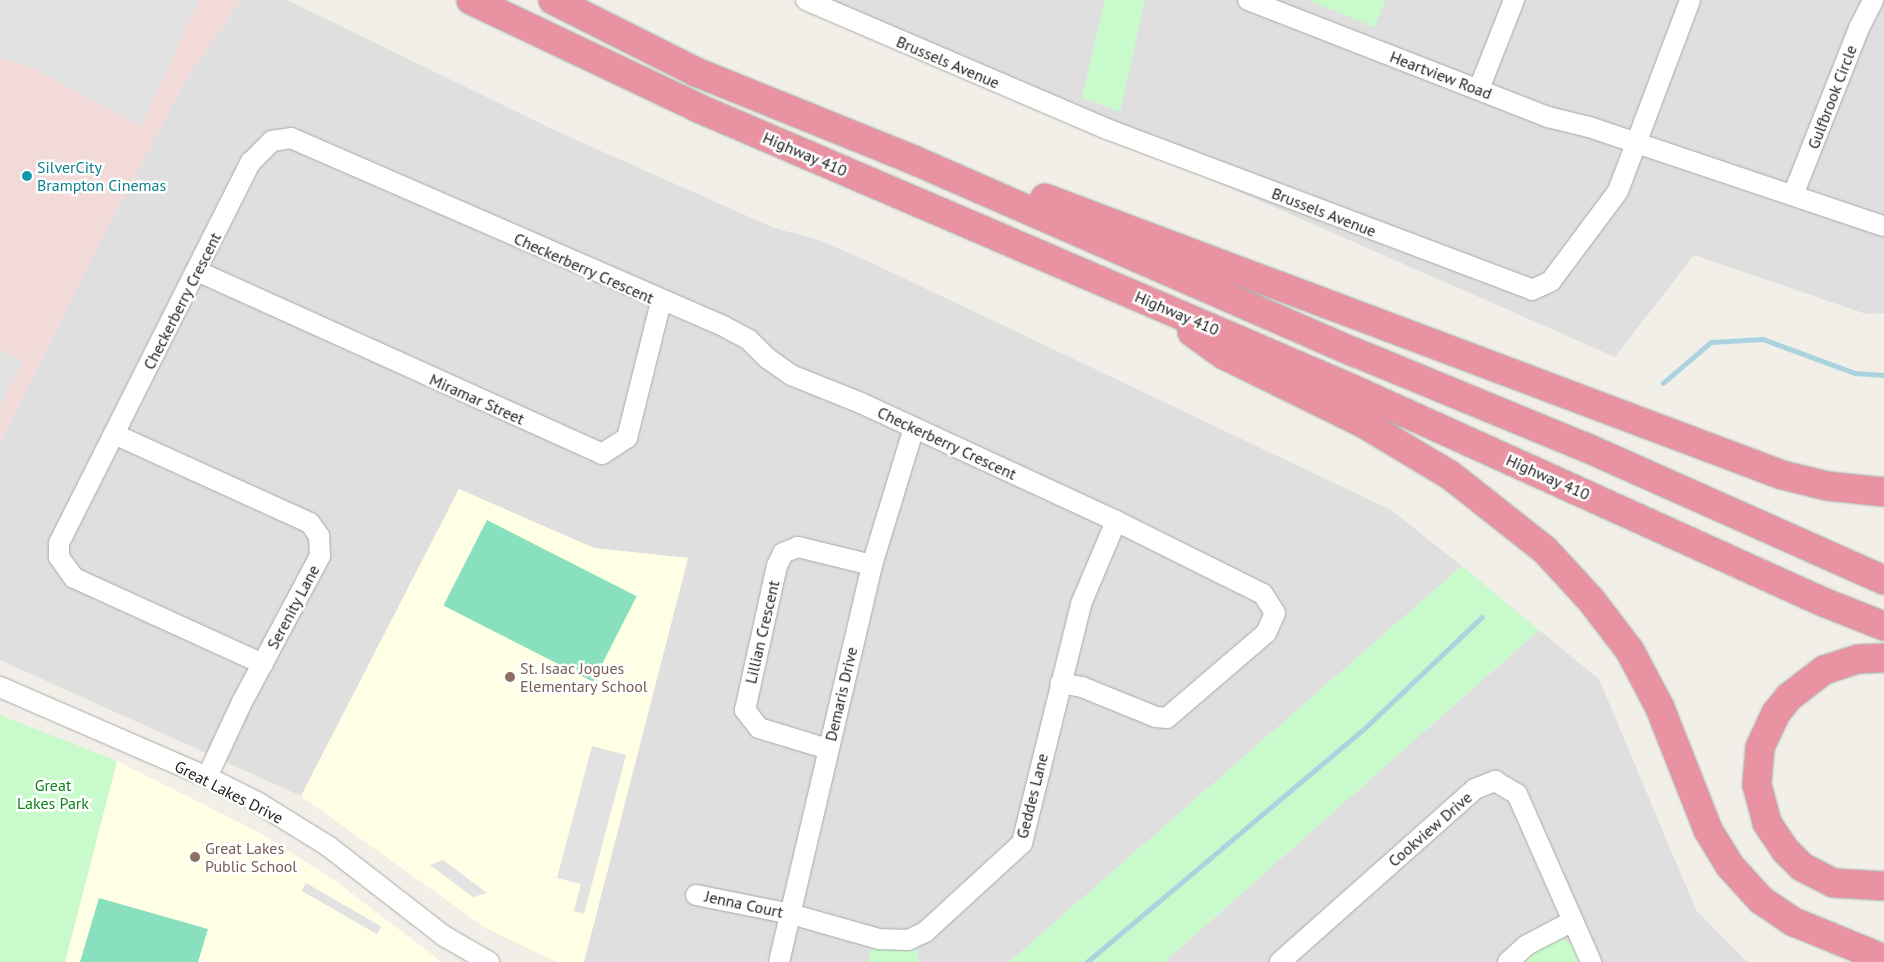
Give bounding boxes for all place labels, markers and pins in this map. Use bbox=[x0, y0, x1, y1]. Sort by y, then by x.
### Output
place label: SilverCity Brampton Cinemas bbox=[37, 157, 166, 195]
marker: SilverCity Brampton Cinemas bbox=[21, 170, 33, 182]
place label: St. Isaac Jogues Elementary School bbox=[520, 658, 648, 696]
marker: St. Isaac Jogues Elementary School bbox=[504, 671, 516, 683]
place label: Great Lakes Public School bbox=[205, 838, 297, 876]
marker: Great Lakes Public School bbox=[189, 851, 201, 863]

